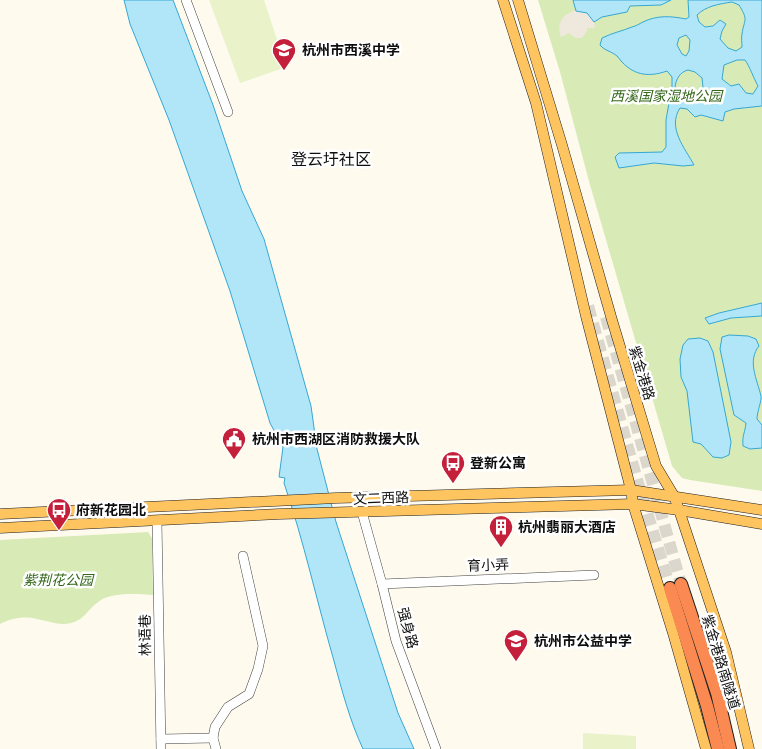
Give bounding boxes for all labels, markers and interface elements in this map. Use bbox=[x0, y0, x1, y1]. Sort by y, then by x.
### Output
school or university icon: 杭州市西溪中学 bbox=[271, 37, 297, 71]
place label: 杭州市西溪中学 bbox=[302, 40, 400, 59]
park label: 西溪国家湿地公园 bbox=[610, 86, 724, 105]
district label: 登云圩社区 bbox=[291, 148, 371, 170]
street label: 紫金港路 bbox=[625, 343, 660, 402]
public building icon: 杭州市西湖区消防救援大队 bbox=[221, 426, 247, 460]
place label: 杭州市西湖区消防救援大队 bbox=[252, 429, 420, 448]
bus stop icon: 登新公寓 bbox=[440, 450, 466, 484]
place label: 登新公寓 bbox=[470, 453, 526, 472]
street label: 文二西路 bbox=[353, 487, 409, 508]
bus stop icon: 府新花园北 bbox=[46, 497, 72, 531]
place label: 府新花园北 bbox=[76, 500, 146, 519]
building icon: 杭州翡丽大酒店 bbox=[488, 514, 514, 548]
place label: 杭州翡丽大酒店 bbox=[518, 517, 616, 536]
street label: 育小弄 bbox=[467, 554, 509, 575]
park label: 紫荆花公园 bbox=[23, 570, 95, 589]
street label: 强身路 bbox=[394, 605, 423, 651]
street label: 紫金港路南隧道 bbox=[698, 612, 745, 711]
street label: 林语巷 bbox=[135, 614, 154, 656]
school or university icon: 杭州市公益中学 bbox=[503, 628, 529, 662]
place label: 杭州市公益中学 bbox=[534, 631, 632, 650]

